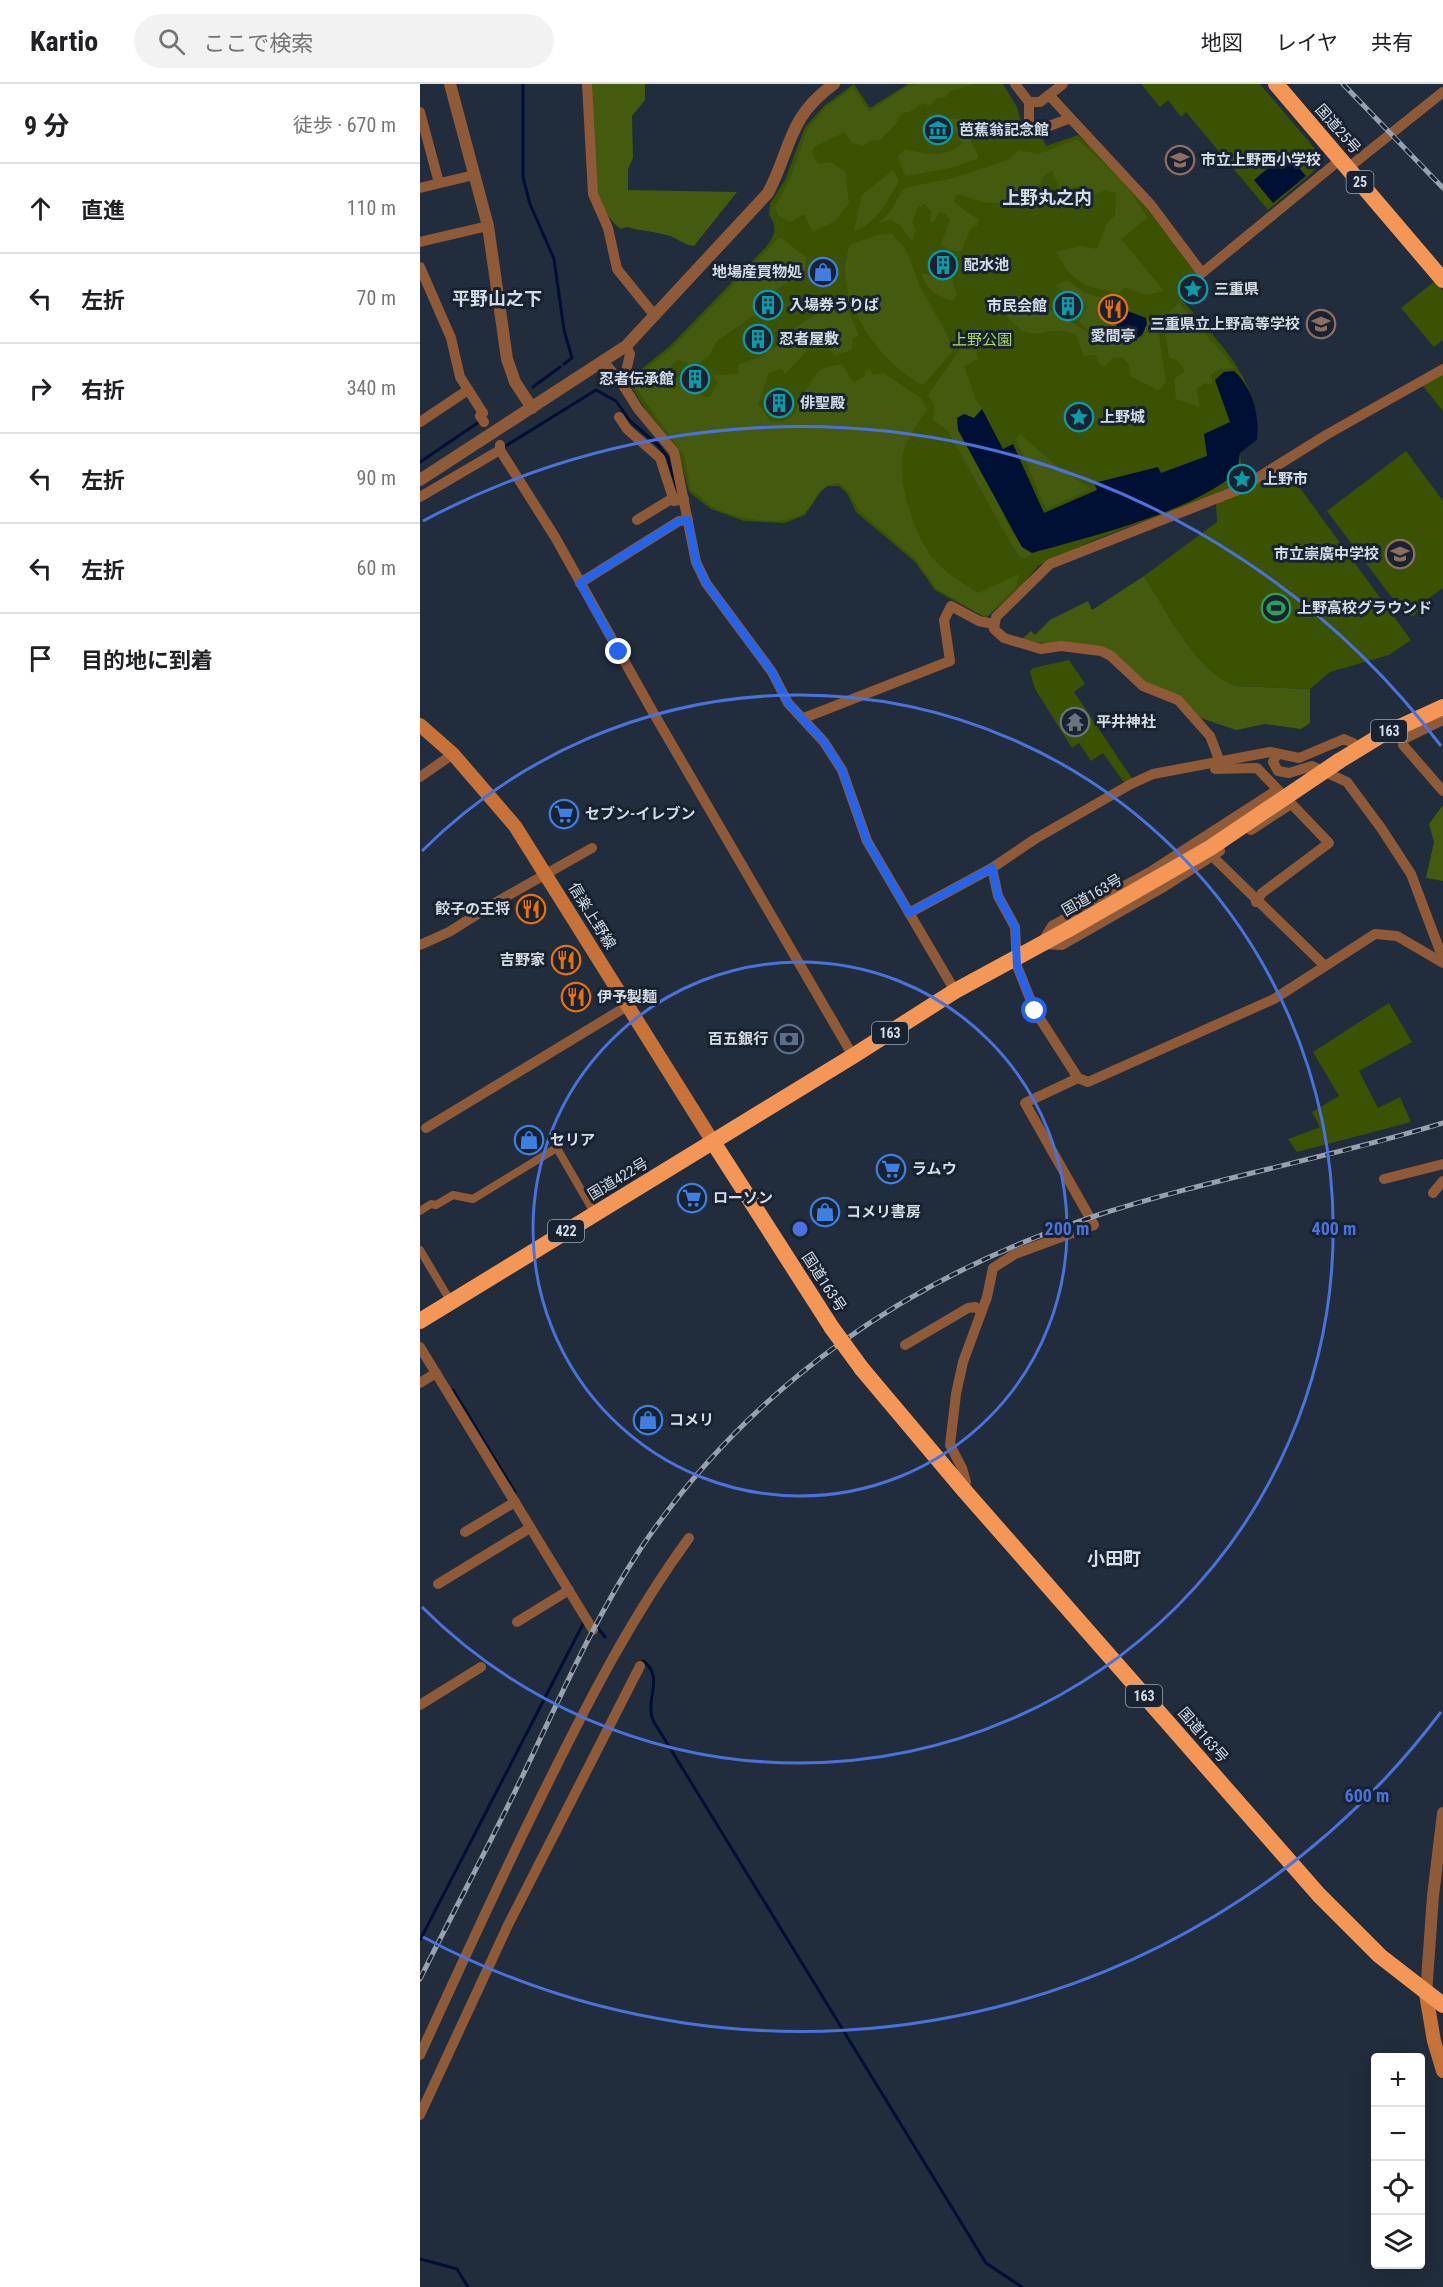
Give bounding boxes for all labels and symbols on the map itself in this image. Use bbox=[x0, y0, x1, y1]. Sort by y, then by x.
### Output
street label: 国道25号 bbox=[1312, 101, 1364, 157]
museum icon: 芭蕉翁記念館 bbox=[922, 114, 954, 146]
place label: 芭蕉翁記念館 bbox=[959, 121, 1049, 139]
school or university icon: 市立上野西小学校 bbox=[1164, 144, 1196, 176]
place label: 市立上野西小学校 bbox=[1201, 151, 1321, 169]
road number: 25 bbox=[1346, 171, 1374, 193]
district label: 上野丸之内 bbox=[1002, 187, 1092, 208]
building icon: 配水池 bbox=[927, 249, 959, 281]
shop icon: 地場産買物処 bbox=[807, 256, 839, 288]
place label: 配水池 bbox=[964, 256, 1009, 274]
place label: 地場産買物処 bbox=[712, 263, 802, 281]
place icon: 三重県 bbox=[1177, 273, 1209, 305]
place label: 三重県 bbox=[1214, 280, 1259, 298]
district label: 平野山之下 bbox=[452, 288, 542, 309]
building icon: 入場券うりば bbox=[752, 289, 784, 321]
building icon: 市民会館 bbox=[1052, 290, 1084, 322]
restaurant icon: 愛間亭 bbox=[1097, 293, 1129, 325]
place label: 入場券うりば bbox=[789, 296, 879, 314]
place label: 市民会館 bbox=[987, 297, 1047, 315]
school or university icon: 三重県立上野高等学校 bbox=[1305, 308, 1337, 340]
place label: 三重県立上野高等学校 bbox=[1150, 315, 1300, 333]
building icon: 忍者屋敷 bbox=[742, 323, 774, 355]
place label: 愛間亭 bbox=[1090, 327, 1136, 345]
place label: 忍者屋敷 bbox=[779, 330, 839, 348]
park label: 上野公園 bbox=[952, 331, 1012, 349]
building icon: 忍者伝承館 bbox=[679, 363, 711, 395]
place label: 忍者伝承館 bbox=[599, 370, 674, 388]
building icon: 俳聖殿 bbox=[763, 387, 795, 419]
place label: 俳聖殿 bbox=[800, 394, 845, 412]
place icon: 上野城 bbox=[1063, 401, 1095, 433]
place label: 上野城 bbox=[1100, 408, 1145, 426]
place icon: 上野市 bbox=[1226, 463, 1258, 495]
place label: 上野市 bbox=[1263, 470, 1308, 488]
school or university icon: 市立崇廣中学校 bbox=[1384, 538, 1416, 570]
place label: 市立崇廣中学校 bbox=[1274, 545, 1379, 563]
sports icon: 上野高校グラウンド bbox=[1260, 592, 1292, 624]
place label: 上野高校グラウンド bbox=[1297, 599, 1432, 617]
route end bbox=[605, 638, 631, 664]
temple icon: 平井神社 bbox=[1059, 706, 1091, 738]
place label: 平井神社 bbox=[1096, 713, 1156, 731]
road number: 163 bbox=[1371, 720, 1407, 742]
supermarket icon: セブン-イレブン bbox=[548, 798, 580, 830]
place label: セブン-イレブン bbox=[585, 805, 695, 823]
street label: 国道163号 bbox=[1058, 870, 1126, 920]
street label: 信楽上野線 bbox=[564, 879, 620, 953]
restaurant icon: 餃子の王将 bbox=[515, 893, 547, 925]
place label: 餃子の王将 bbox=[435, 900, 510, 918]
restaurant icon: 吉野家 bbox=[550, 944, 582, 976]
place label: 吉野家 bbox=[500, 951, 545, 969]
restaurant icon: 伊予製麺 bbox=[560, 981, 592, 1013]
place label: 伊予製麺 bbox=[597, 988, 657, 1006]
route start bbox=[1021, 997, 1047, 1023]
road number: 163 bbox=[872, 1022, 908, 1044]
bank icon: 百五銀行 bbox=[773, 1023, 805, 1055]
place label: 百五銀行 bbox=[708, 1030, 768, 1048]
shop icon: セリア bbox=[513, 1124, 545, 1156]
place label: セリア bbox=[550, 1131, 595, 1149]
supermarket icon: ラムウ bbox=[875, 1153, 907, 1185]
street label: 国道422号 bbox=[585, 1154, 651, 1204]
place label: ラムウ bbox=[912, 1160, 957, 1178]
supermarket icon: ローソン bbox=[676, 1182, 708, 1214]
place label: ローソン bbox=[713, 1189, 773, 1207]
shop icon: コメリ書房 bbox=[809, 1196, 841, 1228]
place label: コメリ書房 bbox=[846, 1203, 921, 1221]
text: 200 m bbox=[1045, 1218, 1089, 1239]
text: 400 m bbox=[1312, 1218, 1356, 1239]
centre of rings bbox=[790, 1219, 810, 1239]
road number: 422 bbox=[548, 1220, 584, 1242]
street label: 国道163号 bbox=[798, 1249, 850, 1315]
shop icon: コメリ bbox=[632, 1404, 664, 1436]
place label: コメリ bbox=[669, 1411, 714, 1429]
district label: 小田町 bbox=[1087, 1548, 1141, 1569]
road number: 163 bbox=[1126, 1685, 1162, 1707]
street label: 国道163号 bbox=[1174, 1704, 1232, 1766]
text: 600 m bbox=[1345, 1785, 1389, 1806]

